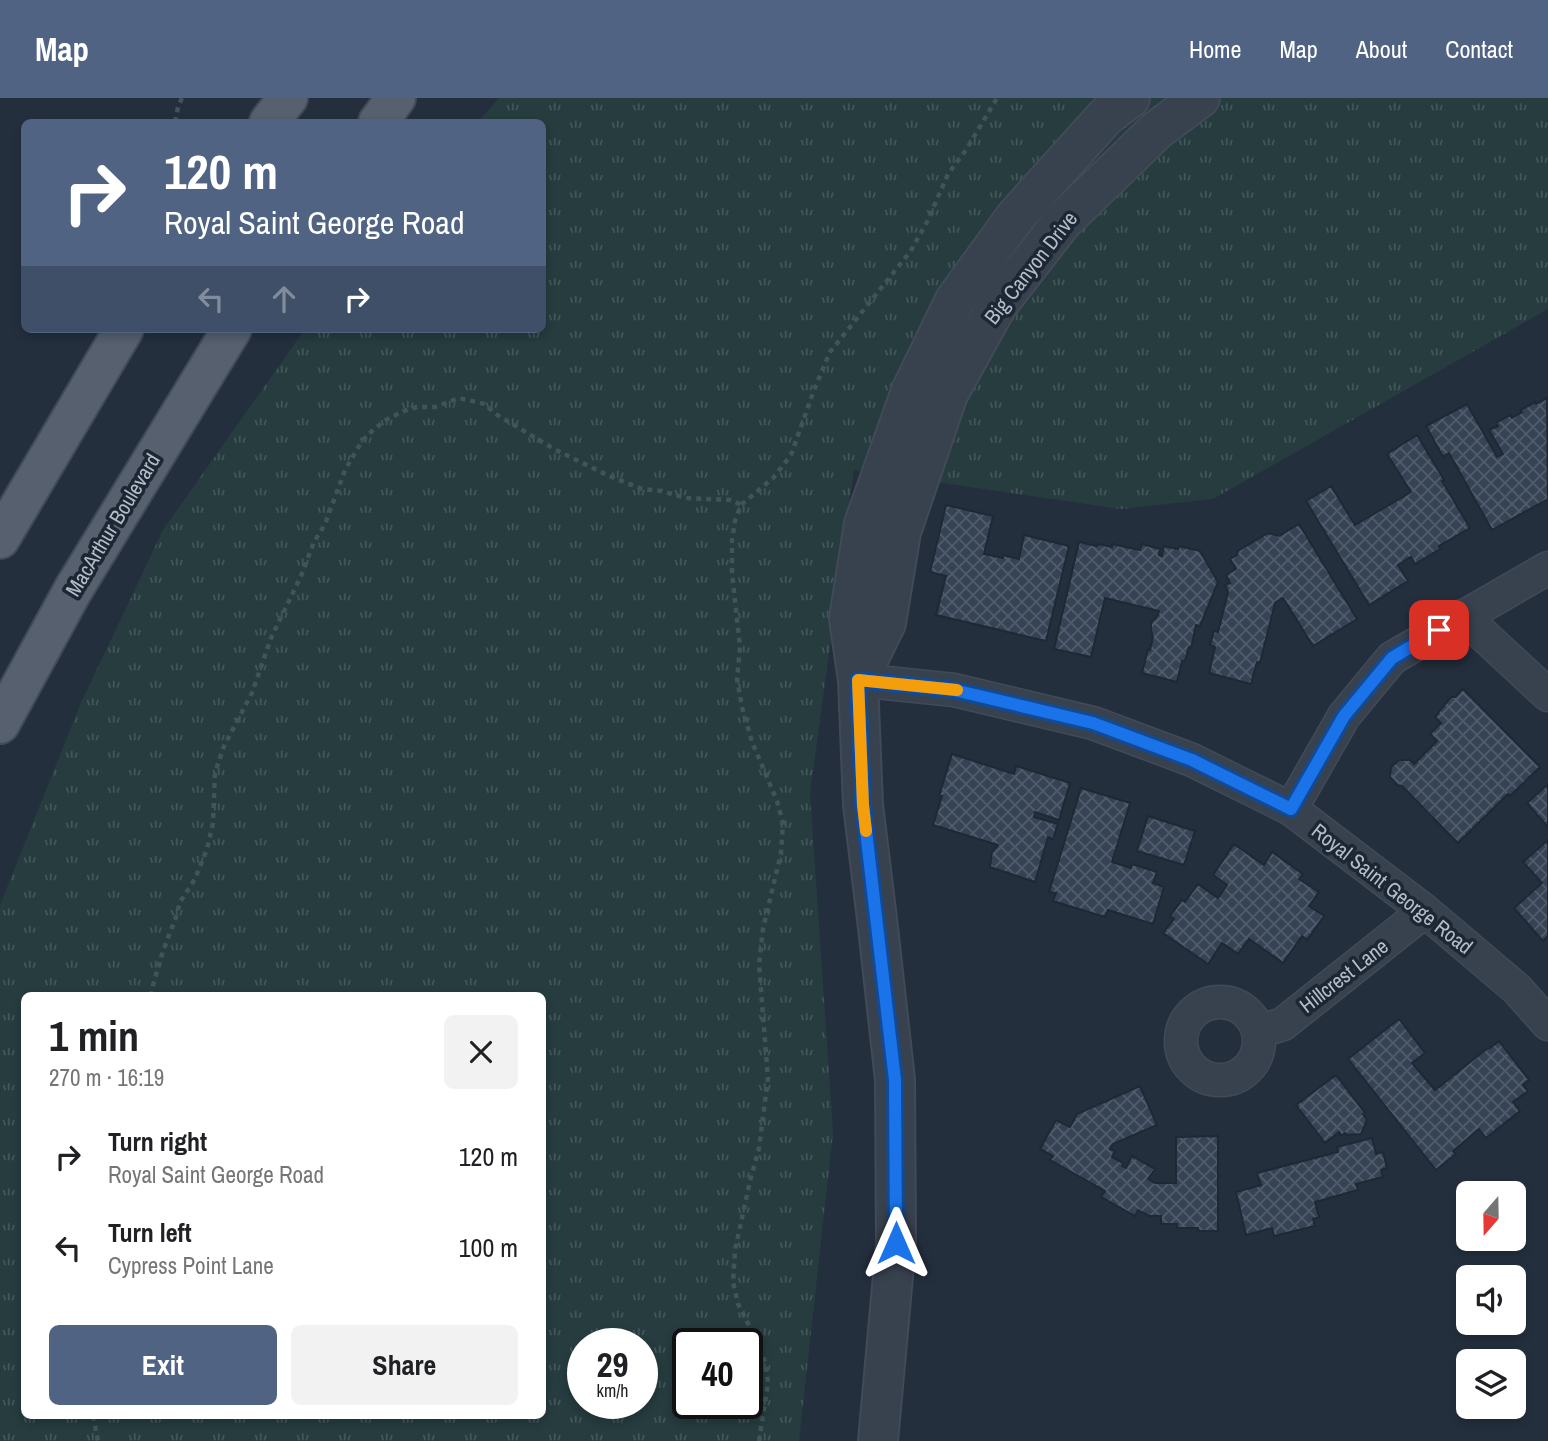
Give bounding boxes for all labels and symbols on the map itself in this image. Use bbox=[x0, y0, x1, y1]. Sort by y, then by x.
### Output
street label: Big Canyon Drive bbox=[977, 205, 1084, 330]
street label: MacArthur Boulevard bbox=[58, 448, 167, 602]
pin bbox=[1409, 600, 1469, 660]
street label: Royal Saint George Road bbox=[1306, 816, 1479, 961]
street label: Hillcrest Lane bbox=[1293, 932, 1394, 1019]
north arrow bbox=[1456, 1181, 1526, 1251]
position arrow bbox=[859, 1206, 933, 1280]
speed limit sign: 40 bbox=[672, 1328, 763, 1419]

